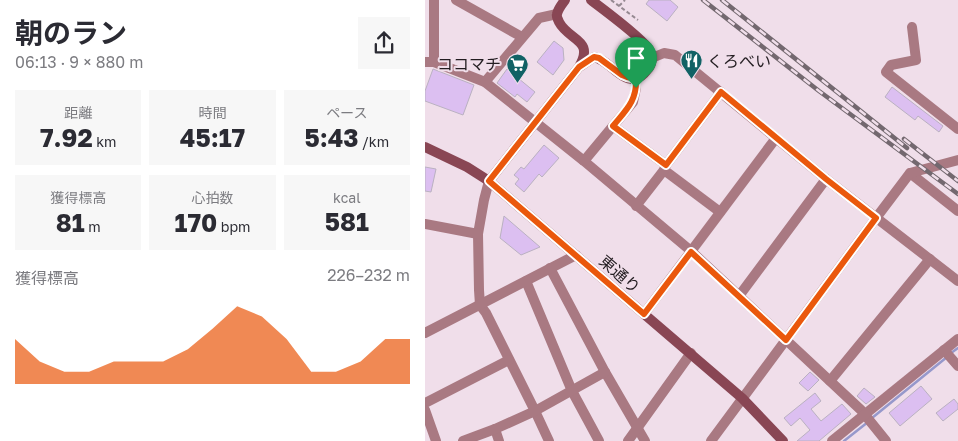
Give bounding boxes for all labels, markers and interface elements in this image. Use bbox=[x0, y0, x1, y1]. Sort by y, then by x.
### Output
text: 朝のラン bbox=[15, 16, 127, 49]
button: share bbox=[358, 17, 410, 69]
pin bbox=[615, 37, 657, 88]
icon: arrive bbox=[622, 44, 650, 72]
restaurant icon: くろべい bbox=[679, 49, 703, 80]
place label: くろべい bbox=[707, 51, 771, 71]
text: 06:13 · 9 × 880 m bbox=[15, 52, 143, 72]
supermarket icon: ココマチ bbox=[505, 52, 529, 83]
place label: ココマチ bbox=[437, 54, 501, 74]
text: 距離 bbox=[64, 104, 92, 121]
text: 時間 bbox=[198, 104, 226, 121]
text: ペース bbox=[326, 104, 367, 121]
text: 7.92 bbox=[40, 122, 93, 153]
text: 45:17 bbox=[180, 122, 245, 153]
text: 5:43 bbox=[304, 122, 359, 153]
text: km bbox=[93, 133, 116, 150]
text: /km bbox=[359, 133, 389, 150]
text: 獲得標高 bbox=[50, 189, 106, 206]
text: 心拍数 bbox=[191, 189, 233, 206]
text: kcal bbox=[333, 189, 361, 206]
text: 581 bbox=[325, 206, 369, 237]
text: 81 bbox=[56, 207, 85, 238]
text: 170 bbox=[175, 207, 217, 238]
text: m bbox=[85, 218, 101, 235]
text: bpm bbox=[217, 218, 250, 235]
street label: 東通り bbox=[595, 251, 645, 297]
text: 226–232 m bbox=[327, 265, 410, 285]
text: 獲得標高 bbox=[15, 268, 79, 288]

